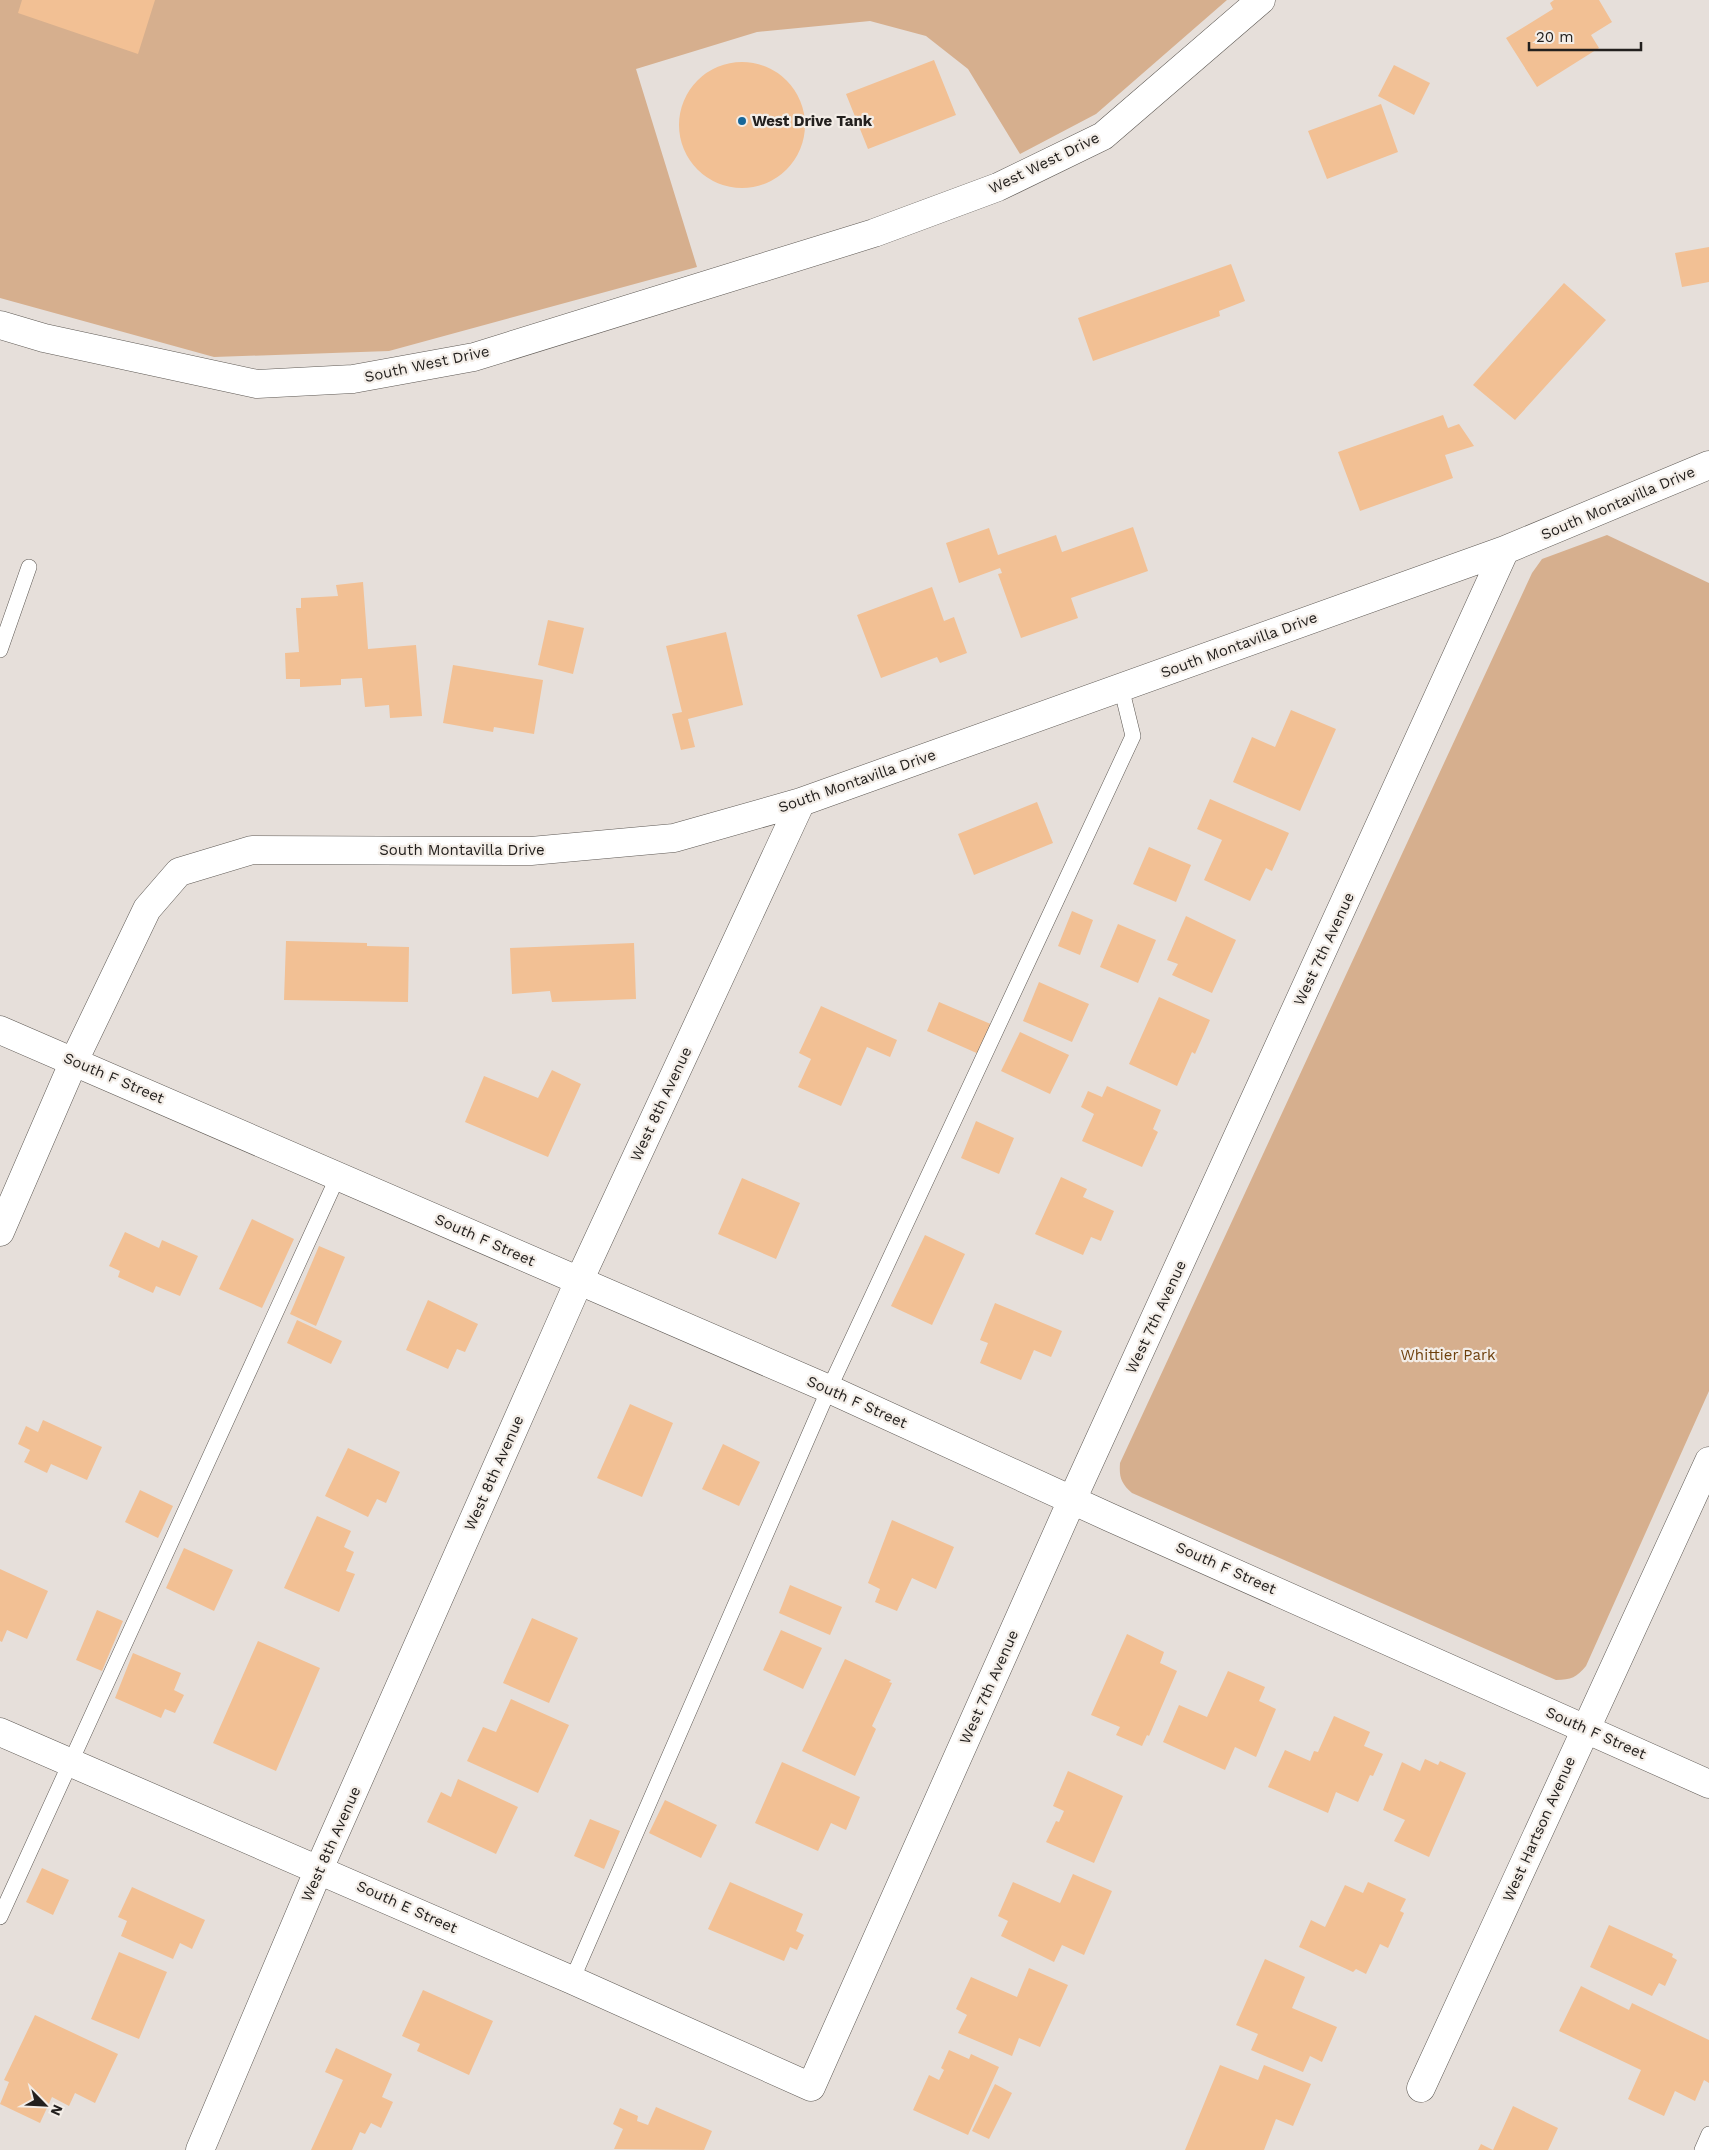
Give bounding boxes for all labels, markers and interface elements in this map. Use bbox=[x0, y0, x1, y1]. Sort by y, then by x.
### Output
scale bar bbox=[1529, 20, 1642, 52]
text: 20 m bbox=[1536, 28, 1574, 46]
place label: West Drive Tank bbox=[752, 112, 873, 130]
marker: West Drive Tank bbox=[736, 115, 748, 127]
street label: West West Drive bbox=[986, 128, 1102, 198]
street label: South West Drive bbox=[363, 342, 491, 386]
street label: South Montavilla Drive bbox=[1538, 462, 1698, 544]
street label: South Montavilla Drive bbox=[1158, 608, 1320, 682]
street label: South Montavilla Drive bbox=[776, 746, 938, 816]
street label: South Montavilla Drive bbox=[379, 841, 545, 859]
street label: West 7th Avenue bbox=[1290, 890, 1358, 1008]
street label: West 8th Avenue bbox=[627, 1044, 695, 1164]
street label: South F Street bbox=[61, 1049, 168, 1108]
street label: South F Street bbox=[432, 1210, 538, 1270]
street label: West 7th Avenue bbox=[1122, 1258, 1190, 1376]
park label: Whittier Park bbox=[1400, 1346, 1496, 1364]
street label: South F Street bbox=[804, 1372, 910, 1432]
street label: West 8th Avenue bbox=[461, 1413, 527, 1533]
street label: South F Street bbox=[1173, 1538, 1279, 1598]
street label: West 7th Avenue bbox=[956, 1627, 1022, 1747]
street label: South F Street bbox=[1543, 1703, 1649, 1763]
street label: West Hartson Avenue bbox=[1499, 1754, 1579, 1904]
street label: West 8th Avenue bbox=[298, 1784, 364, 1904]
street label: South E Street bbox=[354, 1877, 461, 1938]
north arrow bbox=[20, 2080, 70, 2130]
text: N bbox=[47, 2102, 66, 2118]

